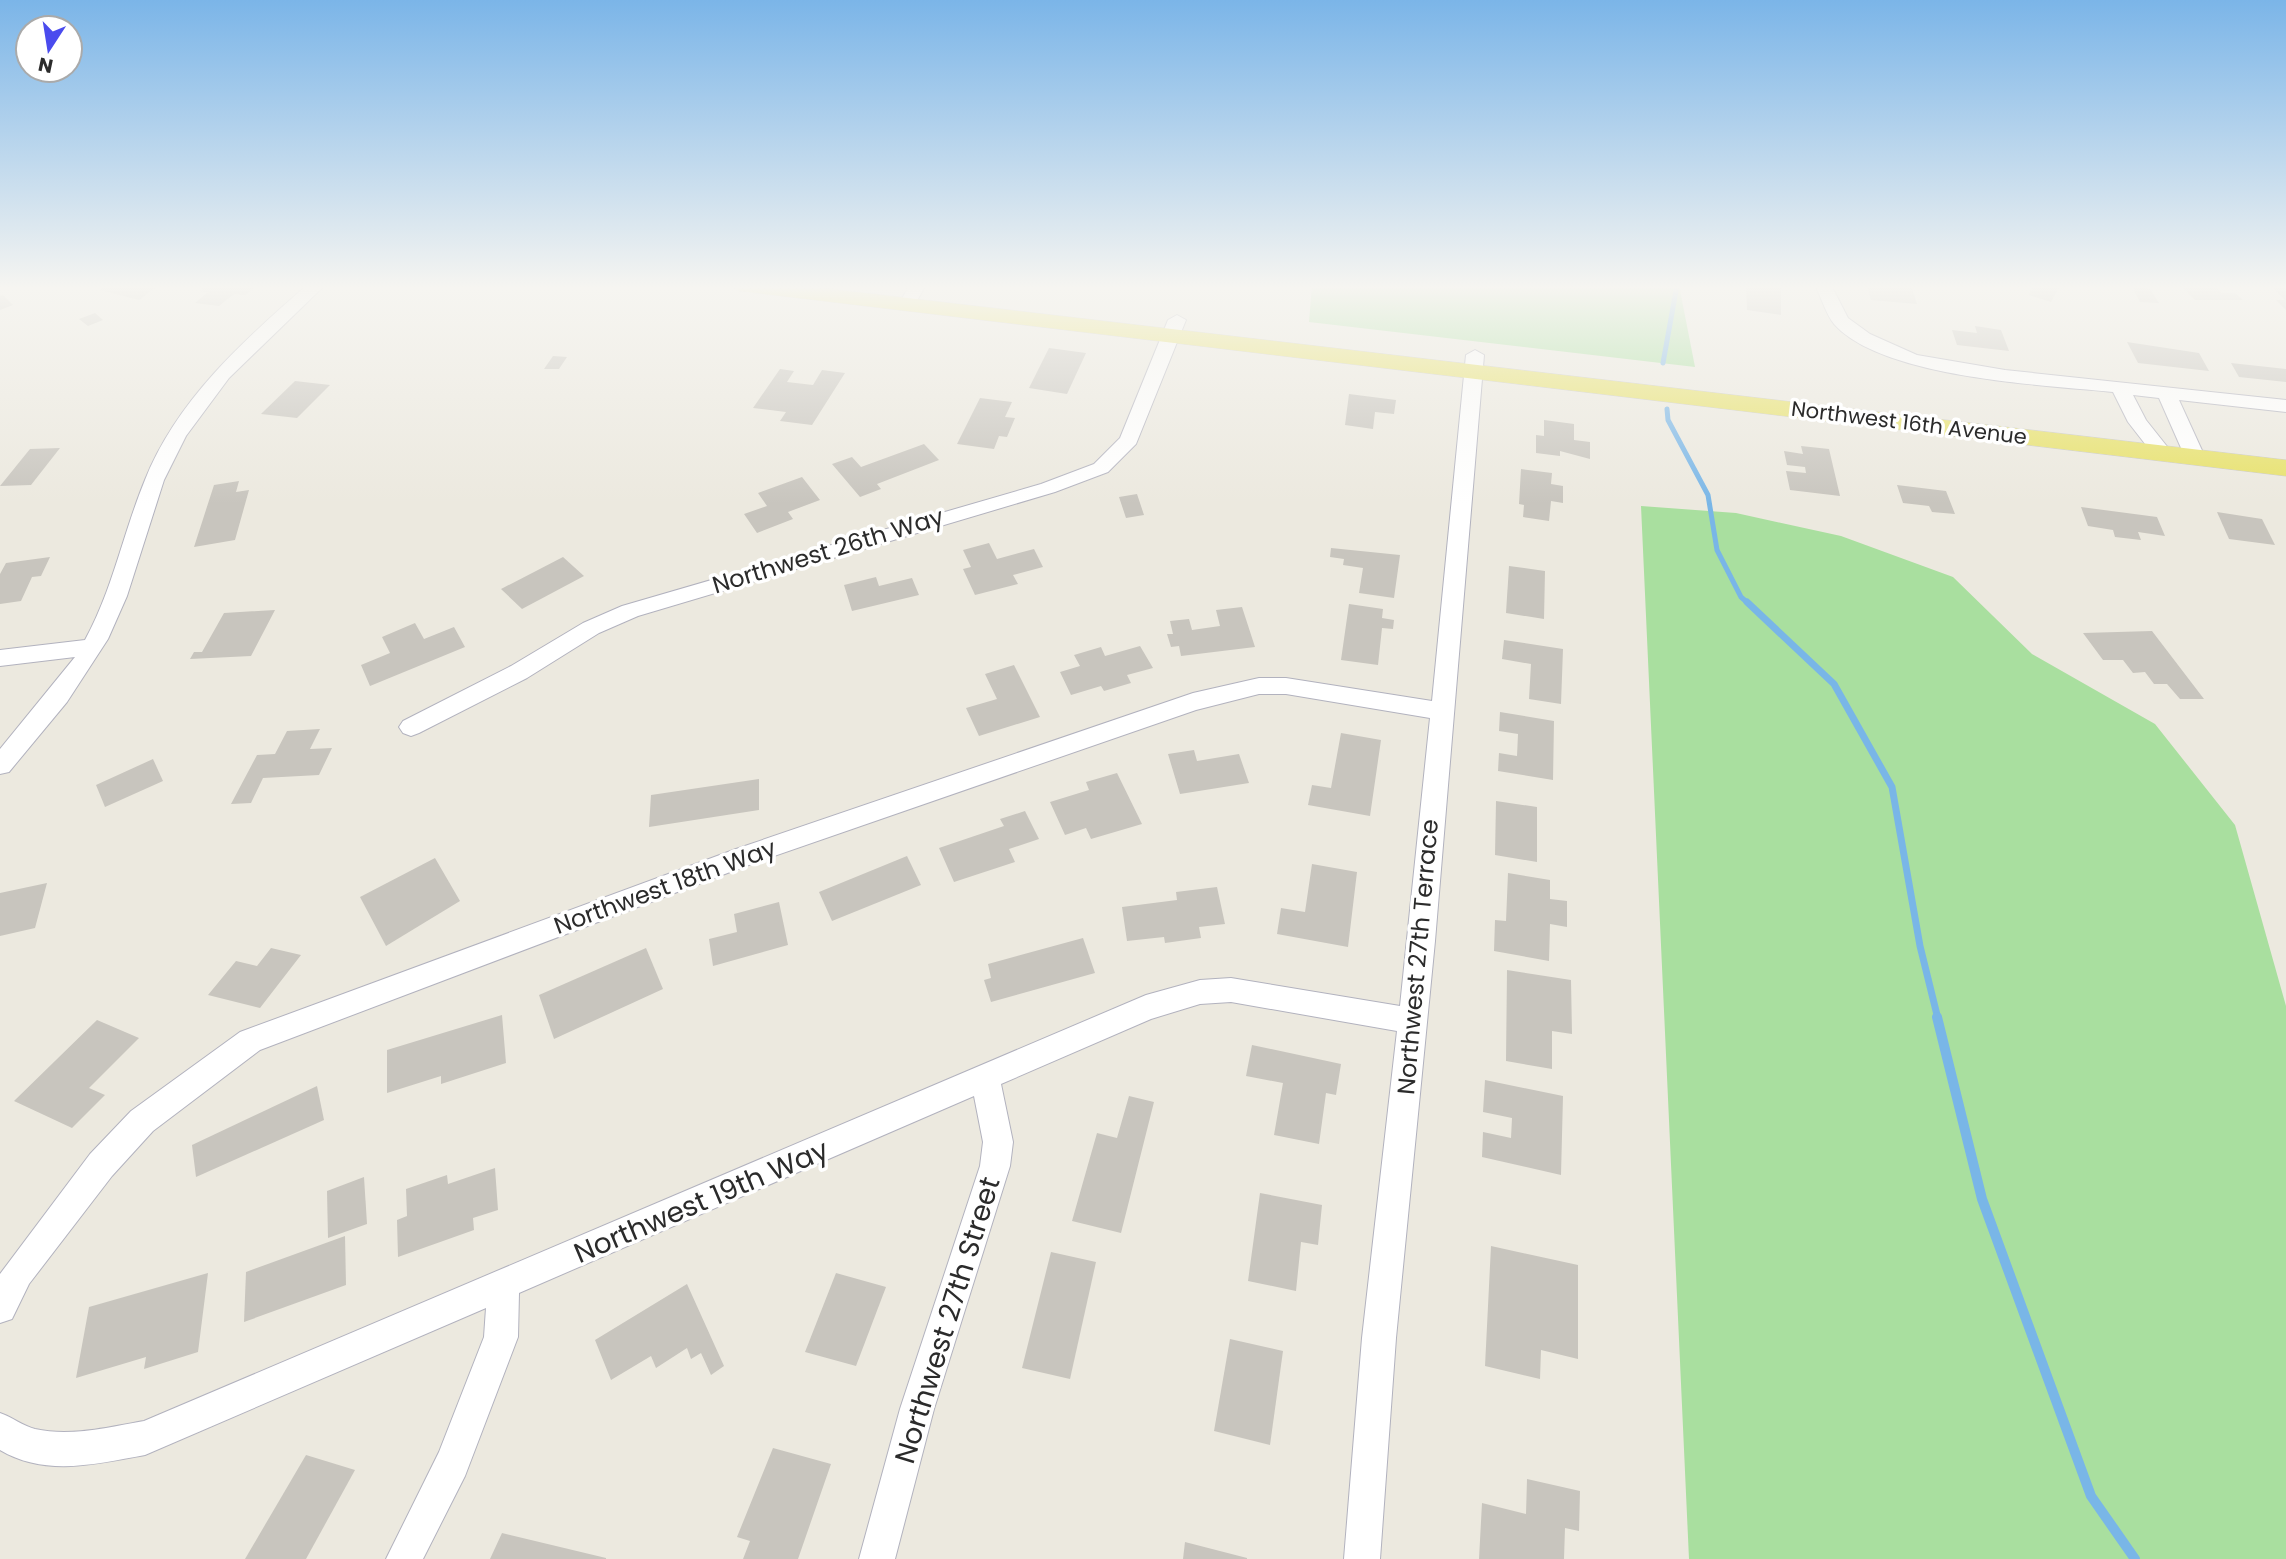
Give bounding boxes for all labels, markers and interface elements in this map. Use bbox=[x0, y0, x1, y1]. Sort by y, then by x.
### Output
north arrow bbox=[14, 14, 84, 84]
text: N bbox=[36, 50, 55, 80]
street label: Northwest 16th Avenue bbox=[1790, 394, 2029, 451]
street label: Northwest 26th Way bbox=[708, 499, 948, 601]
street label: Northwest 27th Terrace bbox=[1389, 818, 1446, 1096]
street label: Northwest 18th Way bbox=[549, 831, 781, 942]
street label: Northwest 19th Way bbox=[568, 1130, 835, 1273]
street label: Northwest 27th Street bbox=[885, 1172, 1010, 1468]

